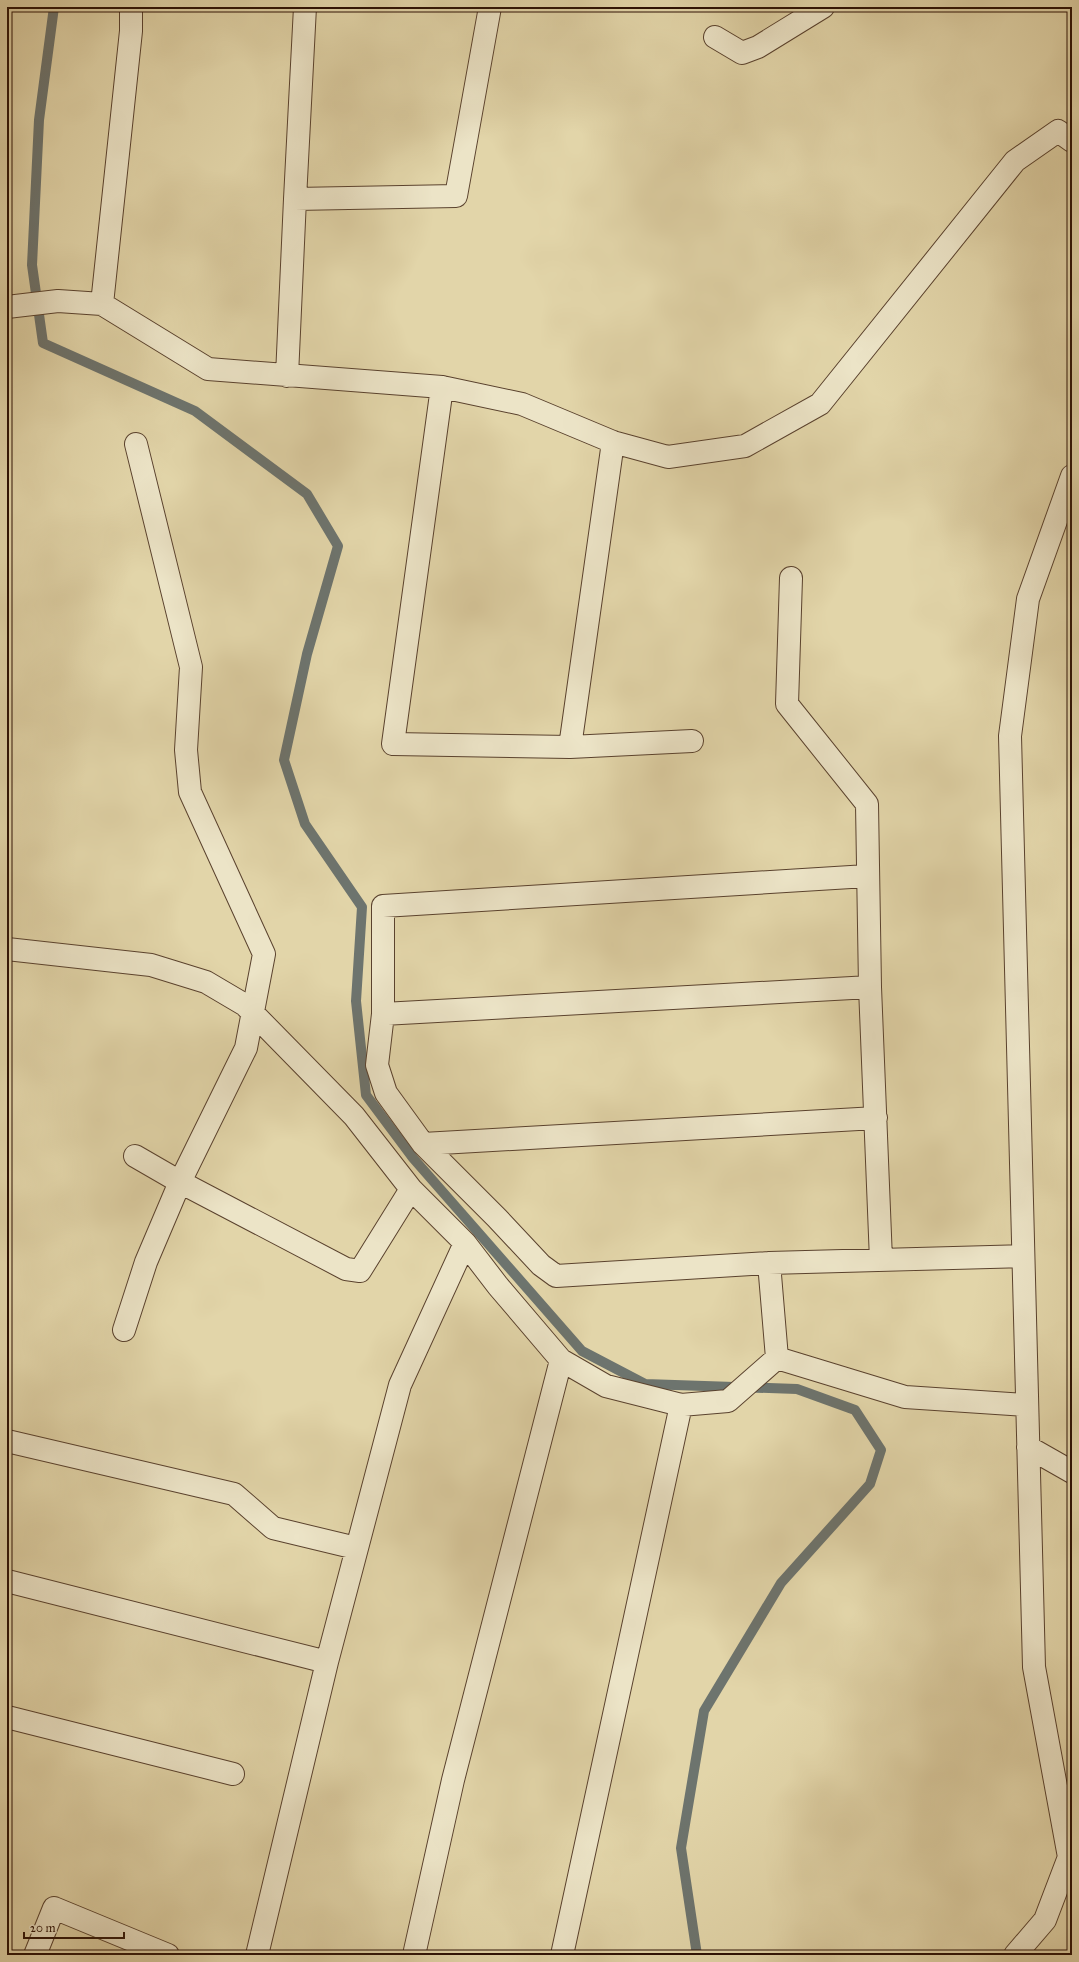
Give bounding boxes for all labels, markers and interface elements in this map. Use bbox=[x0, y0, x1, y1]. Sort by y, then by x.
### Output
scale bar bbox=[24, 1914, 124, 1940]
text: 20 m bbox=[30, 1921, 56, 1935]

